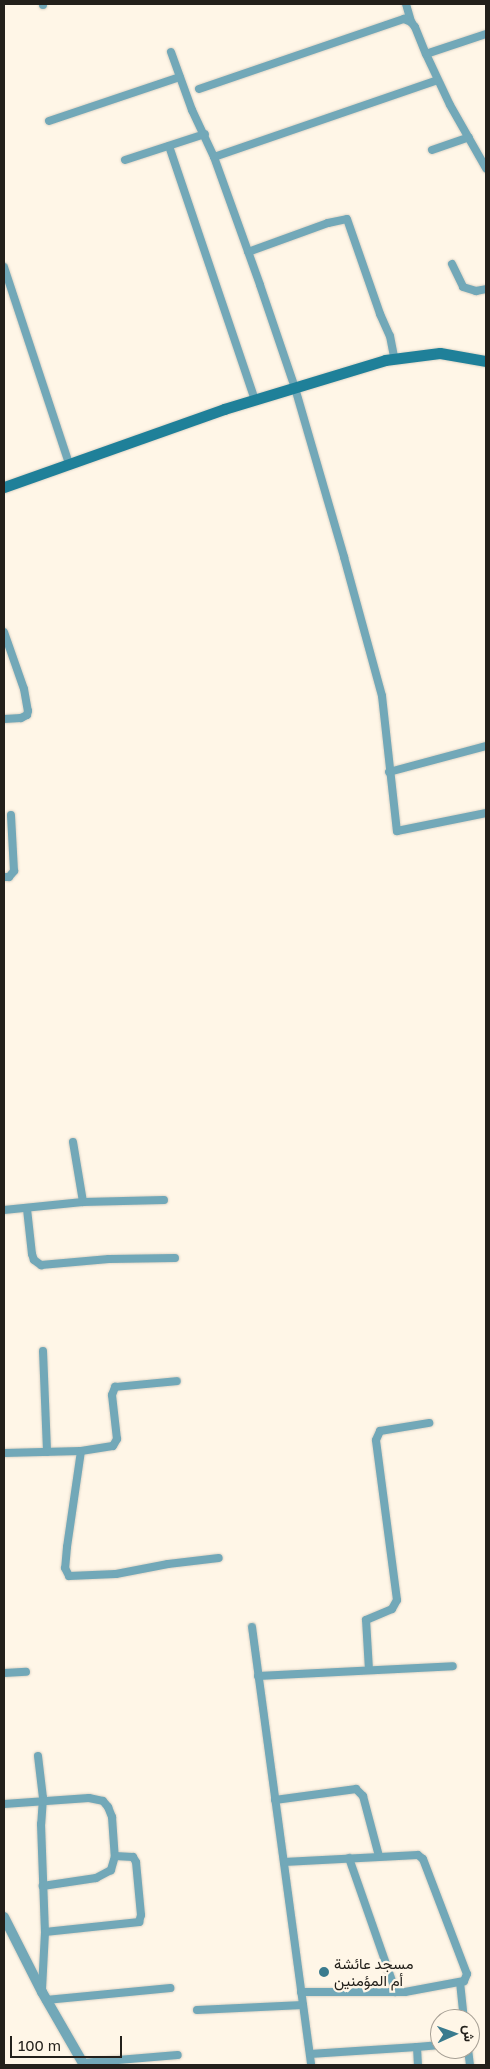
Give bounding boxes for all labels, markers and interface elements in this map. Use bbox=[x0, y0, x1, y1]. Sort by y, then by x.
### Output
place label: مسجد عائشة أم المؤمنين bbox=[334, 1954, 413, 1989]
marker: مسجد عائشة أم المؤمنين bbox=[318, 1966, 330, 1978]
north arrow bbox=[430, 2009, 480, 2059]
text: ش bbox=[461, 2025, 478, 2042]
scale bar bbox=[12, 2026, 125, 2058]
text: 100 m bbox=[18, 2036, 61, 2054]

